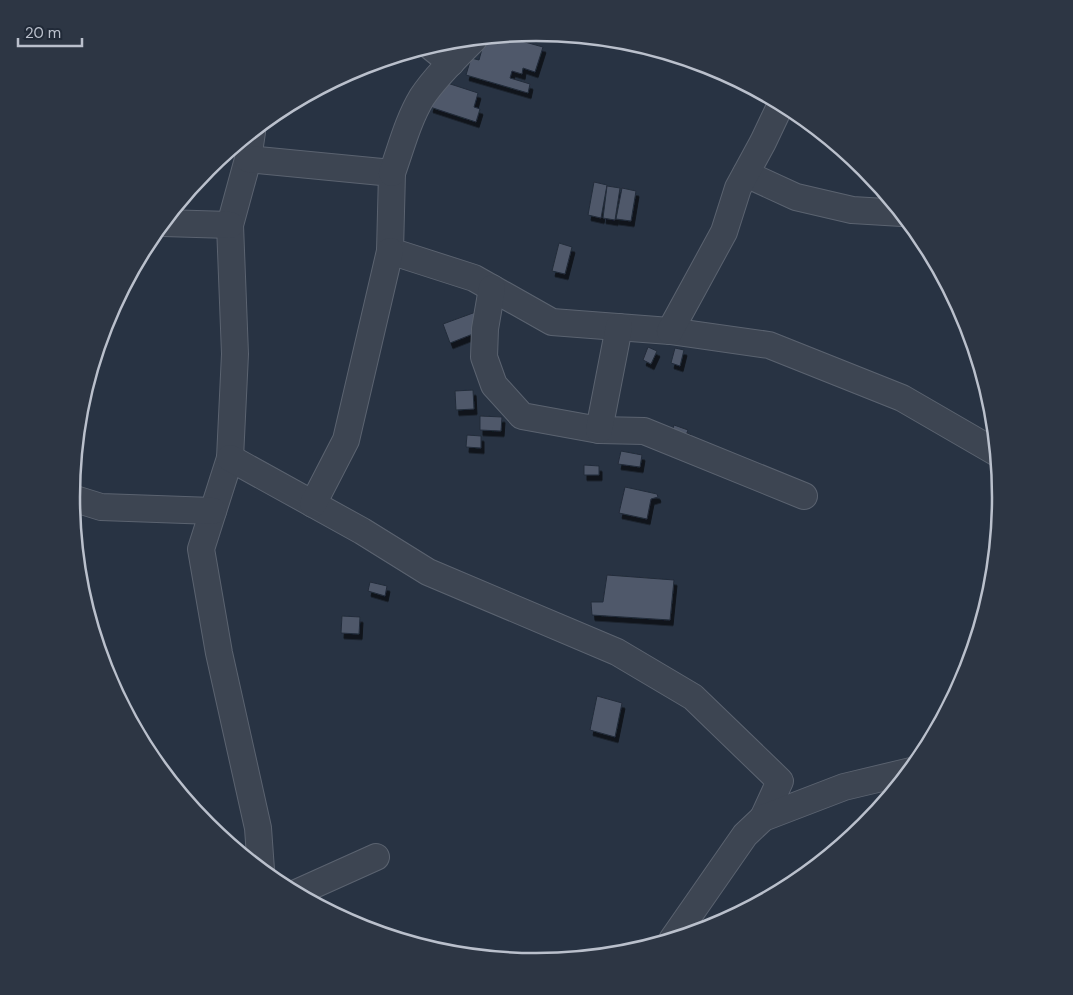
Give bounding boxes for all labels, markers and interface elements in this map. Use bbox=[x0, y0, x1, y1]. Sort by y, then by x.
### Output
scale bar bbox=[18, 15, 81, 47]
text: 20 m bbox=[25, 23, 61, 43]

